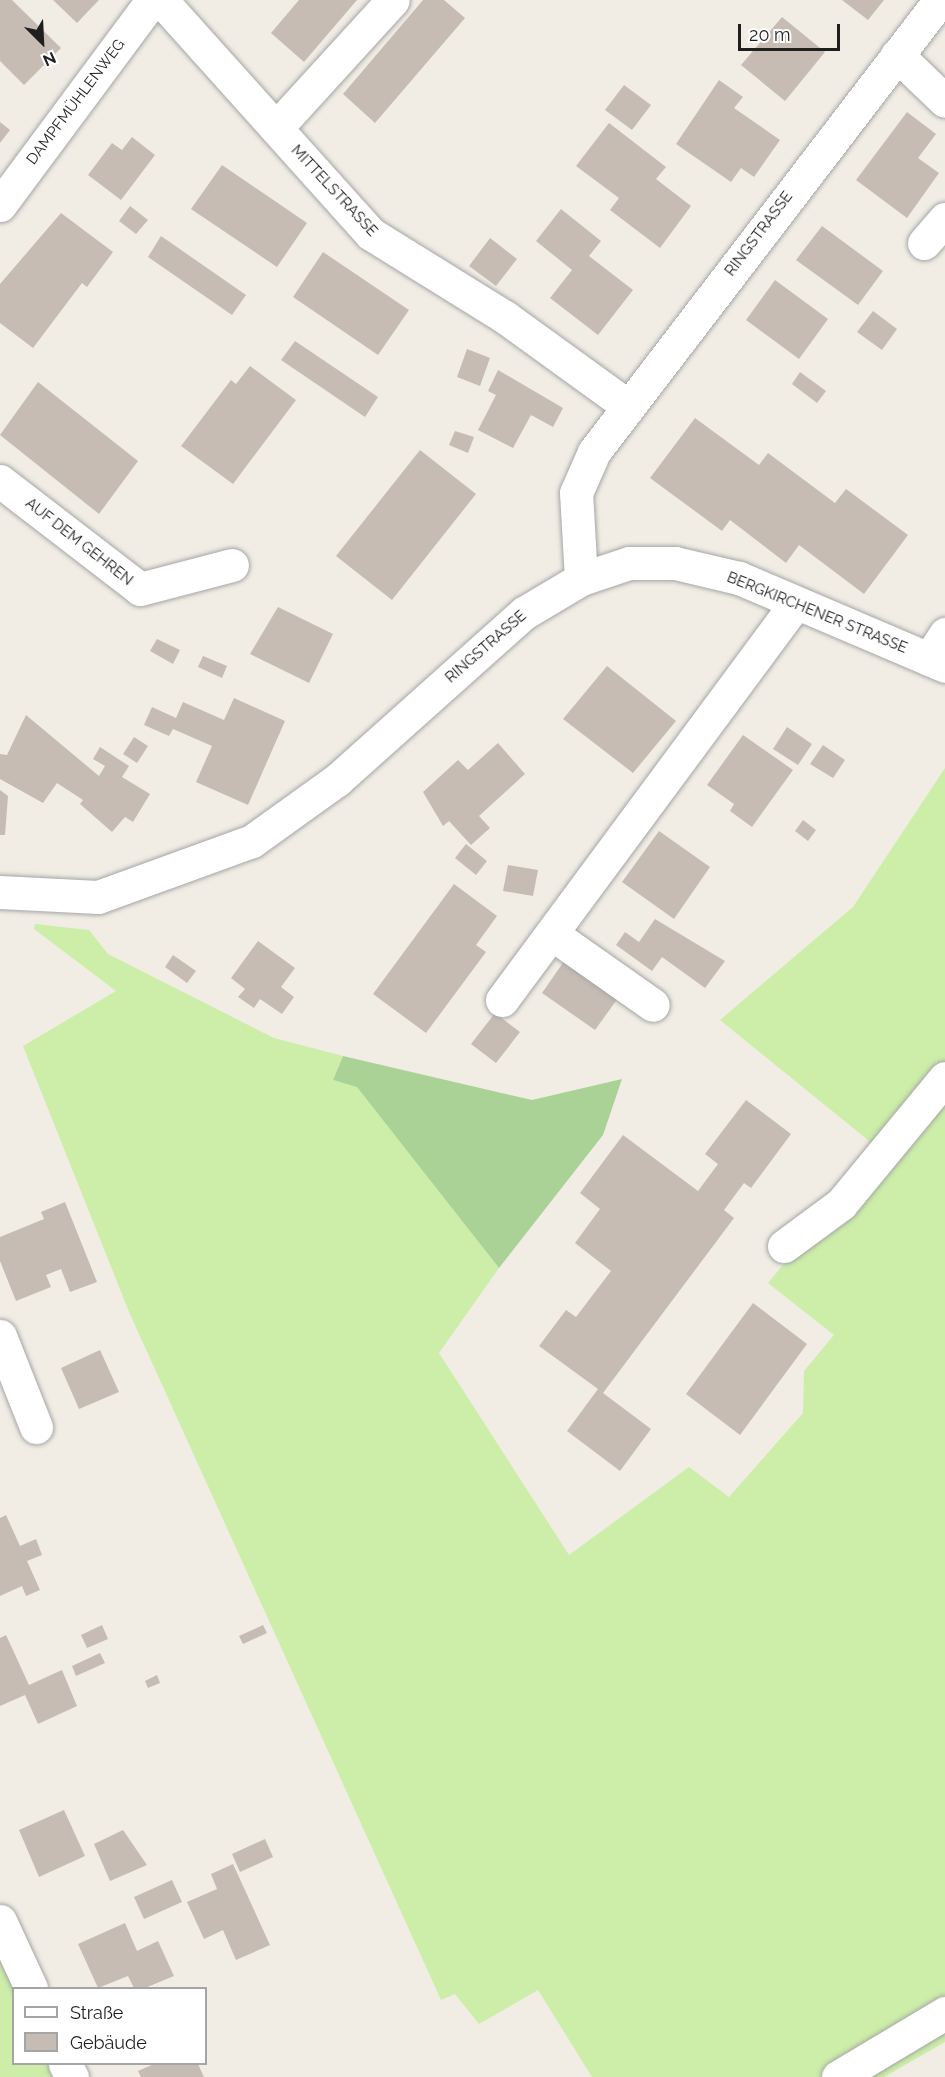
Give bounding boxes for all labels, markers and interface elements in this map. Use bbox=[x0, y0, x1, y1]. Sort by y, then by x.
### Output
north arrow bbox=[12, 12, 72, 72]
scale bar bbox=[741, 12, 843, 50]
text: 20 m bbox=[749, 24, 791, 45]
street label: DAMPFMÜHLENWEG bbox=[23, 36, 129, 168]
street label: MITTELSTRASSE bbox=[287, 142, 381, 240]
street label: RINGSTRASSE bbox=[721, 188, 797, 280]
street label: AUF DEM GEHREN bbox=[21, 494, 137, 590]
street label: BERGKIRCHENER STRASSE bbox=[724, 569, 910, 657]
street label: RINGSTRASSE bbox=[442, 607, 530, 687]
legend bbox=[12, 1987, 207, 2065]
text: Straße bbox=[70, 2002, 123, 2023]
text: Gebäude bbox=[70, 2032, 147, 2053]

